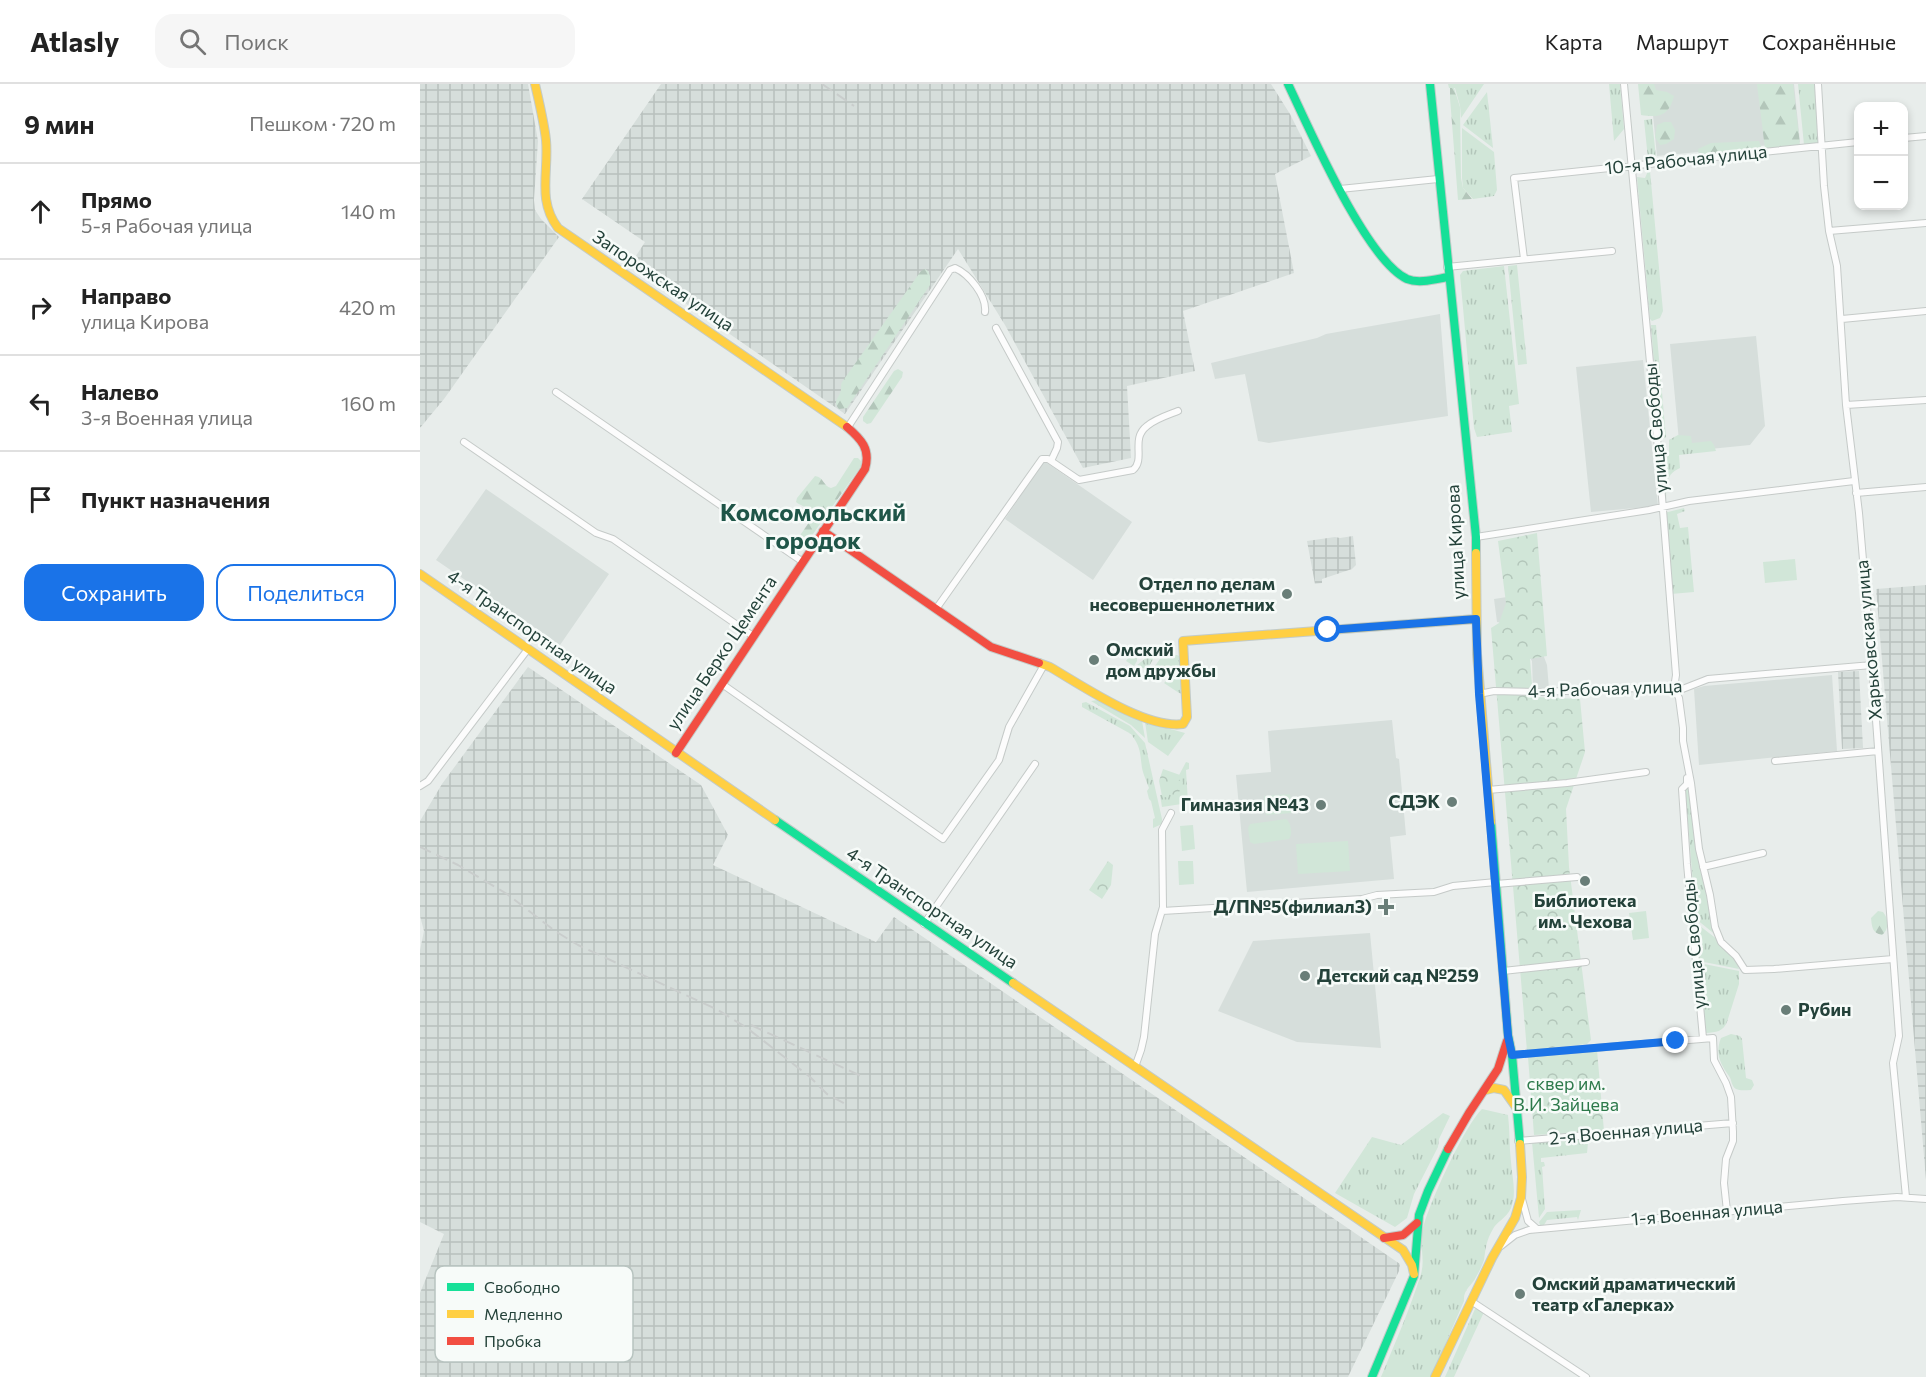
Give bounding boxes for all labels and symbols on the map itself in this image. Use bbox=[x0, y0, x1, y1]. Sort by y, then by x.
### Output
street label: 10-я Рабочая улица bbox=[1604, 140, 1768, 178]
street label: Запорожская улица bbox=[589, 225, 738, 336]
street label: улица Свободы bbox=[1638, 362, 1672, 494]
street label: улица Кирова bbox=[1441, 484, 1469, 600]
district label: Комсомольский городок bbox=[720, 497, 906, 554]
street label: Харьковская улица bbox=[1850, 559, 1886, 721]
street label: 4-я Транспортная улица bbox=[444, 564, 622, 698]
street label: улица Берко Цемента bbox=[661, 571, 781, 734]
place label: Отдел по делам несовершеннолетних bbox=[1090, 572, 1275, 615]
marker: Отдел по делам несовершеннолетних bbox=[1280, 587, 1294, 601]
route start bbox=[1314, 616, 1340, 642]
place label: Омский дом дружбы bbox=[1106, 638, 1216, 681]
marker: Омский дом дружбы bbox=[1087, 653, 1101, 667]
street label: 4-я Рабочая улица bbox=[1527, 674, 1683, 702]
place label: СДЭК bbox=[1388, 790, 1440, 812]
place label: Гимназия №43 bbox=[1181, 793, 1309, 815]
marker: СДЭК bbox=[1445, 795, 1459, 809]
marker: Гимназия №43 bbox=[1314, 798, 1328, 812]
street label: 4-я Транспортная улица bbox=[843, 842, 1022, 973]
marker: Библиотека им. Чехова bbox=[1578, 874, 1592, 888]
street label: улица Свободы bbox=[1676, 878, 1710, 1010]
place label: Библиотека им. Чехова bbox=[1534, 889, 1636, 932]
place label: Д/П№5(филиал3) bbox=[1214, 895, 1372, 917]
marker: Д/П№5(филиал3) bbox=[1377, 898, 1395, 916]
place label: Детский сад №259 bbox=[1317, 964, 1479, 986]
marker: Детский сад №259 bbox=[1298, 969, 1312, 983]
place label: Рубин bbox=[1798, 998, 1851, 1020]
marker: Рубин bbox=[1779, 1003, 1793, 1017]
route end bbox=[1662, 1027, 1688, 1053]
park label: сквер им. В.И. Зайцева bbox=[1513, 1072, 1619, 1115]
street label: 2-я Военная улица bbox=[1548, 1113, 1704, 1149]
street label: 1-я Военная улица bbox=[1630, 1194, 1784, 1230]
legend bbox=[435, 1266, 633, 1362]
place label: Омский драматический театр «Галерка» bbox=[1532, 1272, 1736, 1315]
text: Свободно bbox=[484, 1277, 560, 1296]
marker: Омский драматический театр «Галерка» bbox=[1513, 1287, 1527, 1301]
text: Медленно bbox=[484, 1304, 563, 1323]
text: Пробка bbox=[484, 1331, 541, 1350]

